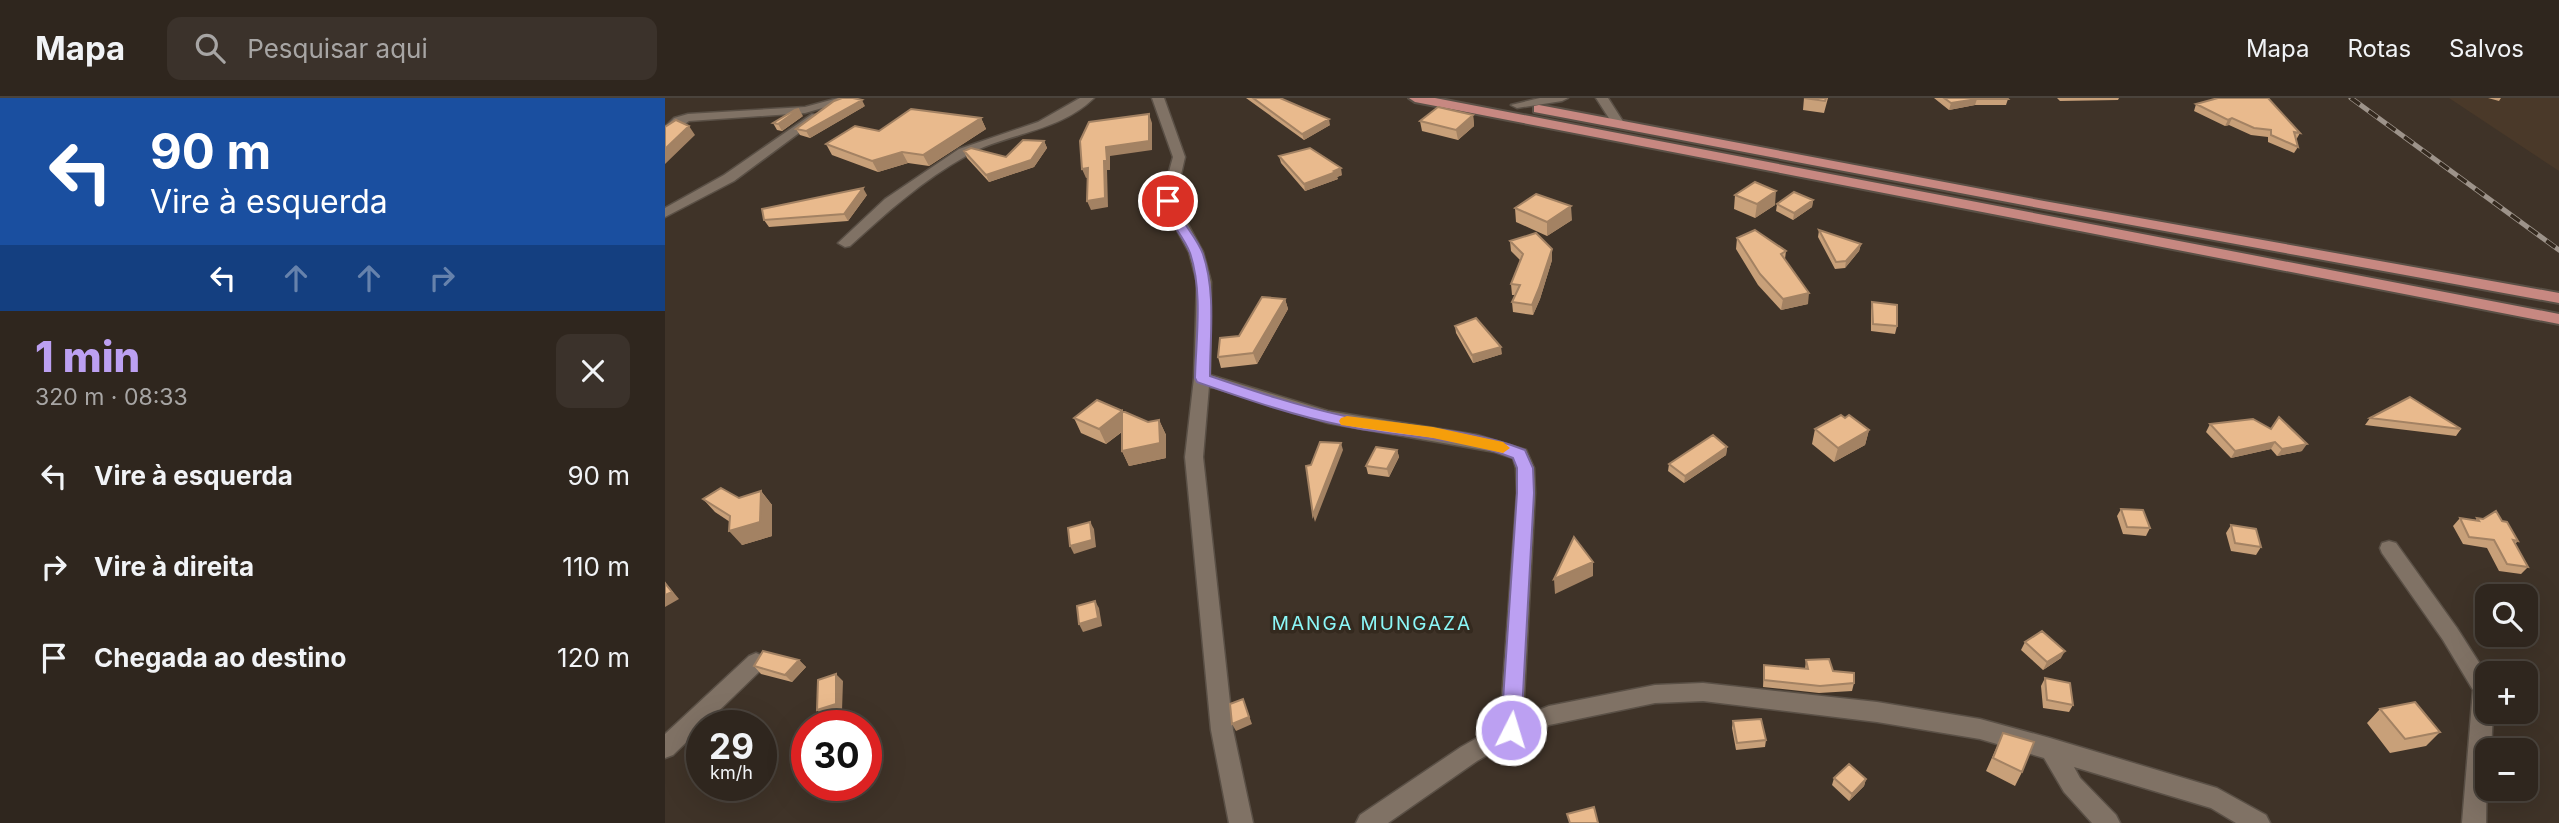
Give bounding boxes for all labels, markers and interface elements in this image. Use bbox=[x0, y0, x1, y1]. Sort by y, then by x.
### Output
search box bbox=[167, 17, 657, 80]
text: Mapa bbox=[35, 28, 125, 68]
icon: search bbox=[191, 29, 229, 67]
text: Pesquisar aqui bbox=[247, 33, 428, 64]
text: Mapa bbox=[2246, 34, 2310, 63]
text: Rotas bbox=[2348, 34, 2411, 63]
text: Salvos bbox=[2449, 34, 2524, 63]
text: 90 m bbox=[150, 122, 271, 181]
icon: left bbox=[35, 126, 126, 217]
pin bbox=[1138, 171, 1198, 231]
text: Vire à esquerda bbox=[150, 182, 388, 221]
icon: arrive bbox=[1149, 182, 1187, 220]
icon: left bbox=[204, 259, 242, 297]
icon: ahead bbox=[277, 259, 315, 297]
icon: ahead bbox=[350, 259, 388, 297]
icon: right bbox=[423, 259, 461, 297]
text: 1 min bbox=[35, 331, 140, 382]
button: close bbox=[556, 334, 630, 408]
text: 320 m · 08:33 bbox=[35, 383, 188, 411]
icon: left bbox=[35, 457, 73, 495]
text: Vire à esquerda bbox=[94, 460, 293, 491]
text: 90 m bbox=[567, 460, 630, 491]
icon: right bbox=[35, 548, 73, 586]
text: Vire à direita bbox=[94, 551, 254, 582]
text: 110 m bbox=[562, 551, 630, 582]
map controls bbox=[2475, 584, 2538, 801]
button: search bbox=[2475, 584, 2538, 647]
district label: MANGA MUNGAZA bbox=[1272, 612, 1472, 635]
icon: arrive bbox=[35, 639, 73, 677]
text: Chegada ao destino bbox=[94, 642, 346, 673]
text: 120 m bbox=[557, 642, 630, 673]
button: + bbox=[2475, 661, 2538, 724]
position arrow bbox=[1474, 693, 1548, 767]
speed limit sign: 30 bbox=[791, 710, 882, 801]
text: 29 bbox=[709, 725, 754, 767]
button: − bbox=[2475, 738, 2538, 801]
text: km/h bbox=[710, 762, 753, 783]

